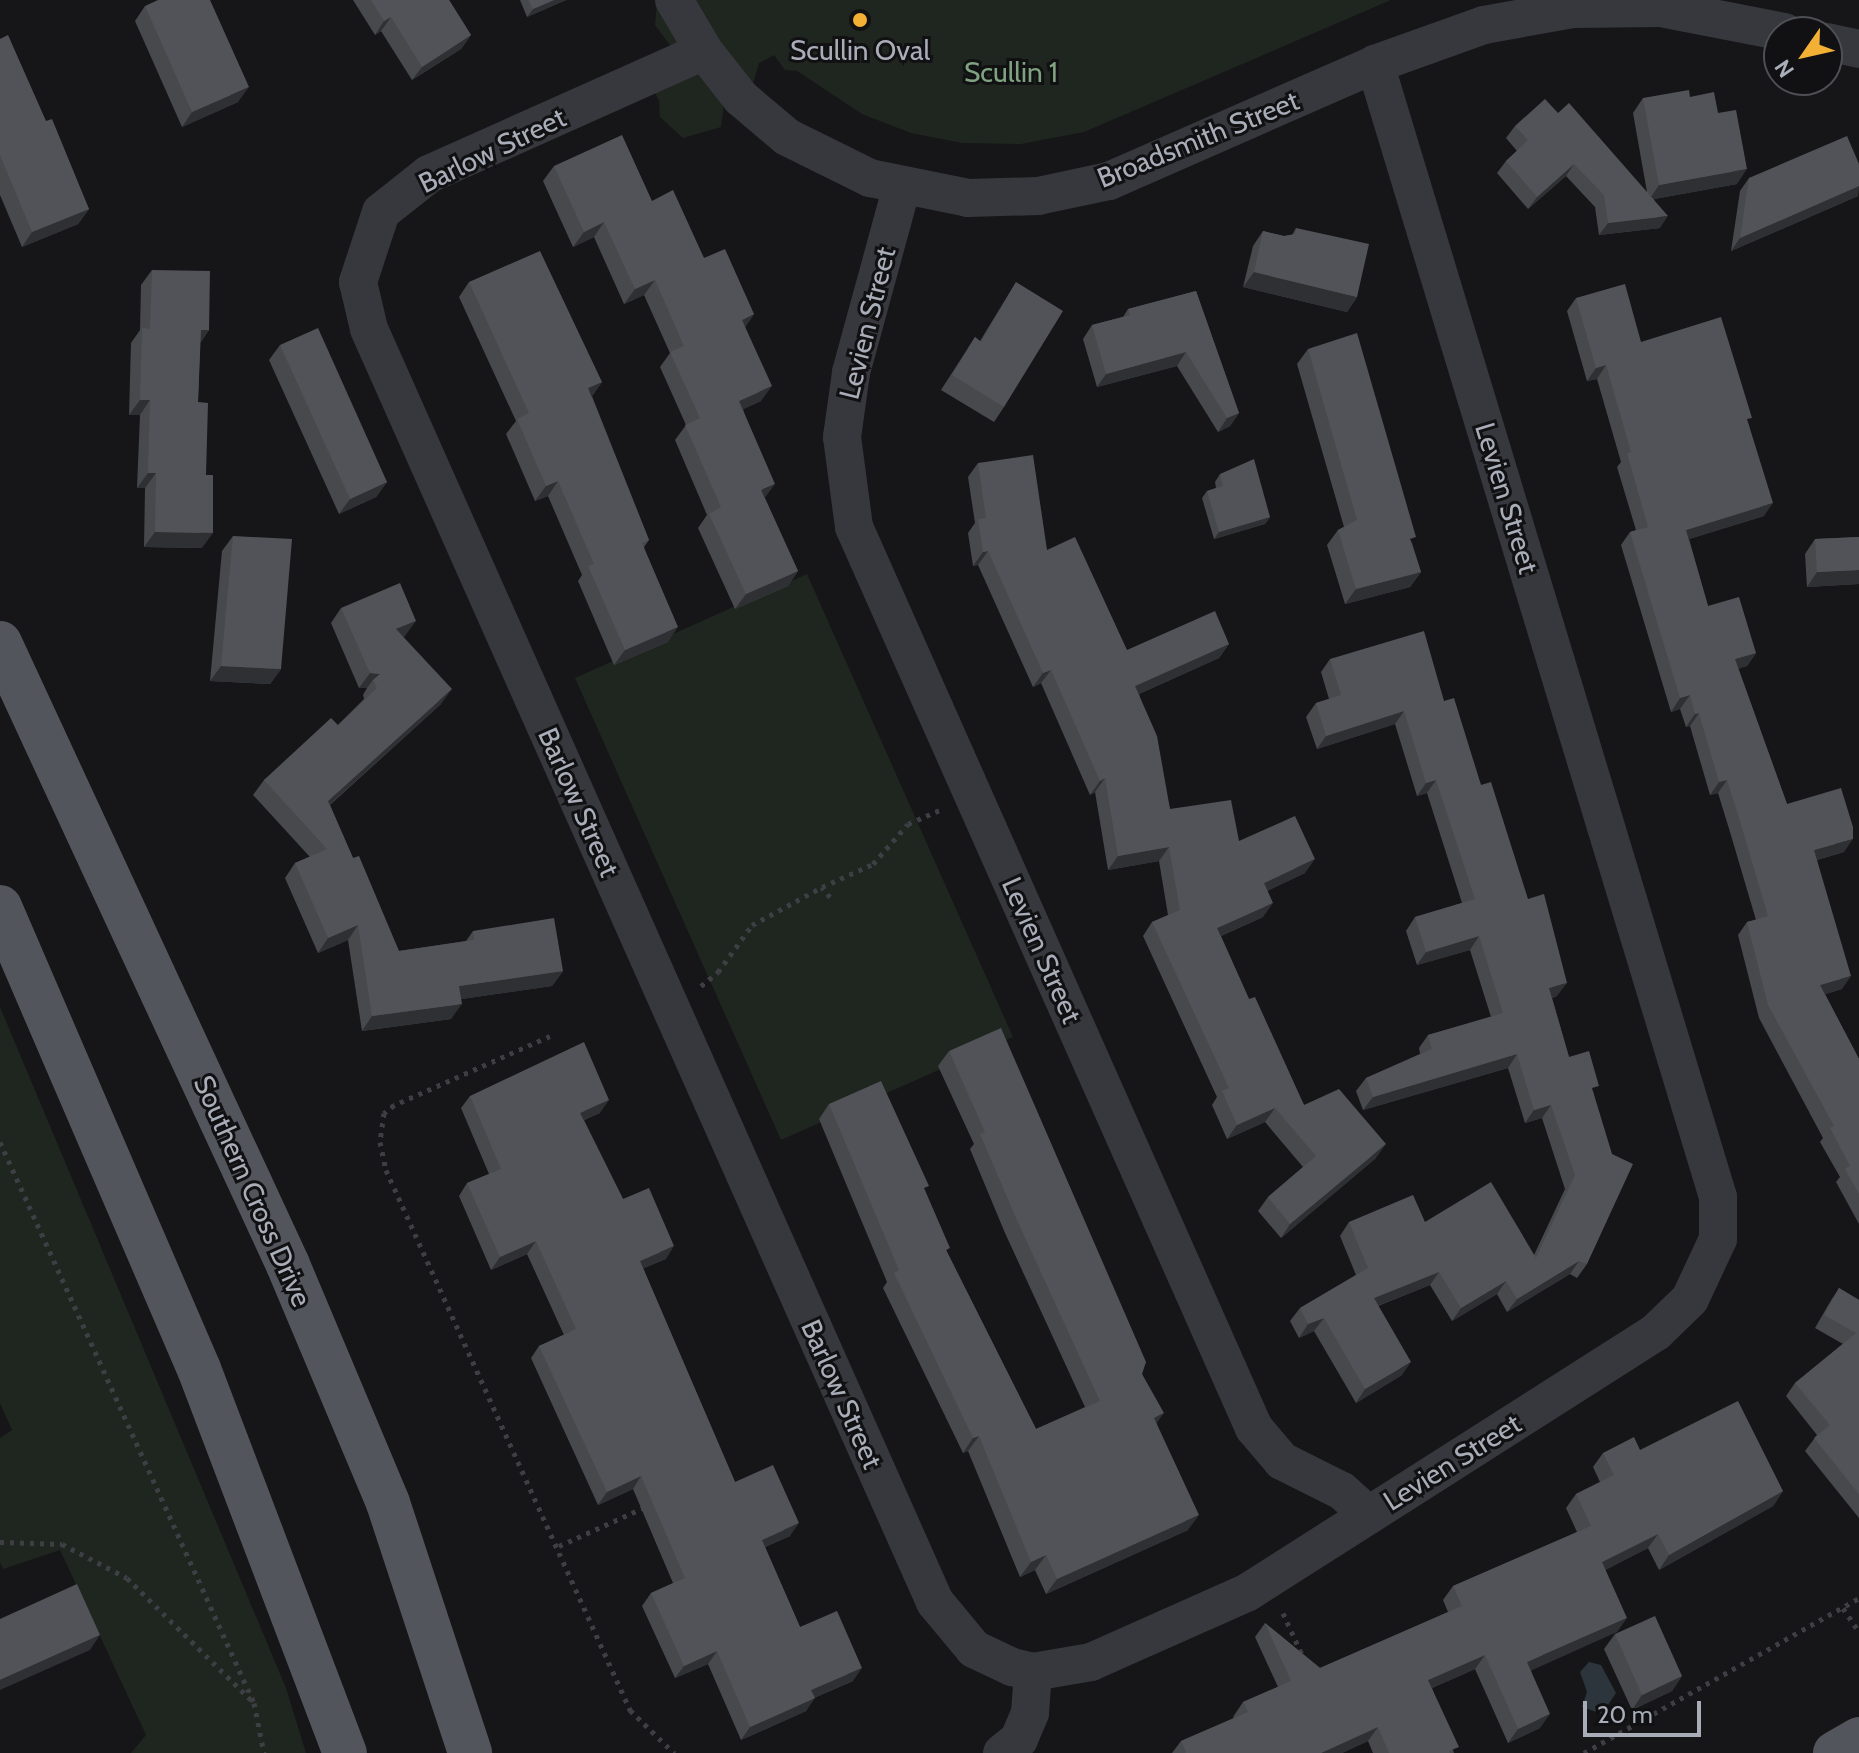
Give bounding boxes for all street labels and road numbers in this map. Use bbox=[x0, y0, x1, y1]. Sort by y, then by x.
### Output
street label: Broadsmith Street bbox=[1092, 83, 1304, 195]
street label: Barlow Street bbox=[413, 100, 571, 200]
street label: Levien Street bbox=[832, 243, 902, 403]
street label: Levien Street bbox=[1468, 419, 1546, 577]
street label: Barlow Street bbox=[531, 722, 627, 882]
street label: Levien Street bbox=[995, 872, 1089, 1028]
street label: Southern Cross Drive bbox=[187, 1070, 319, 1312]
street label: Barlow Street bbox=[794, 1314, 890, 1474]
street label: Levien Street bbox=[1377, 1406, 1527, 1518]

